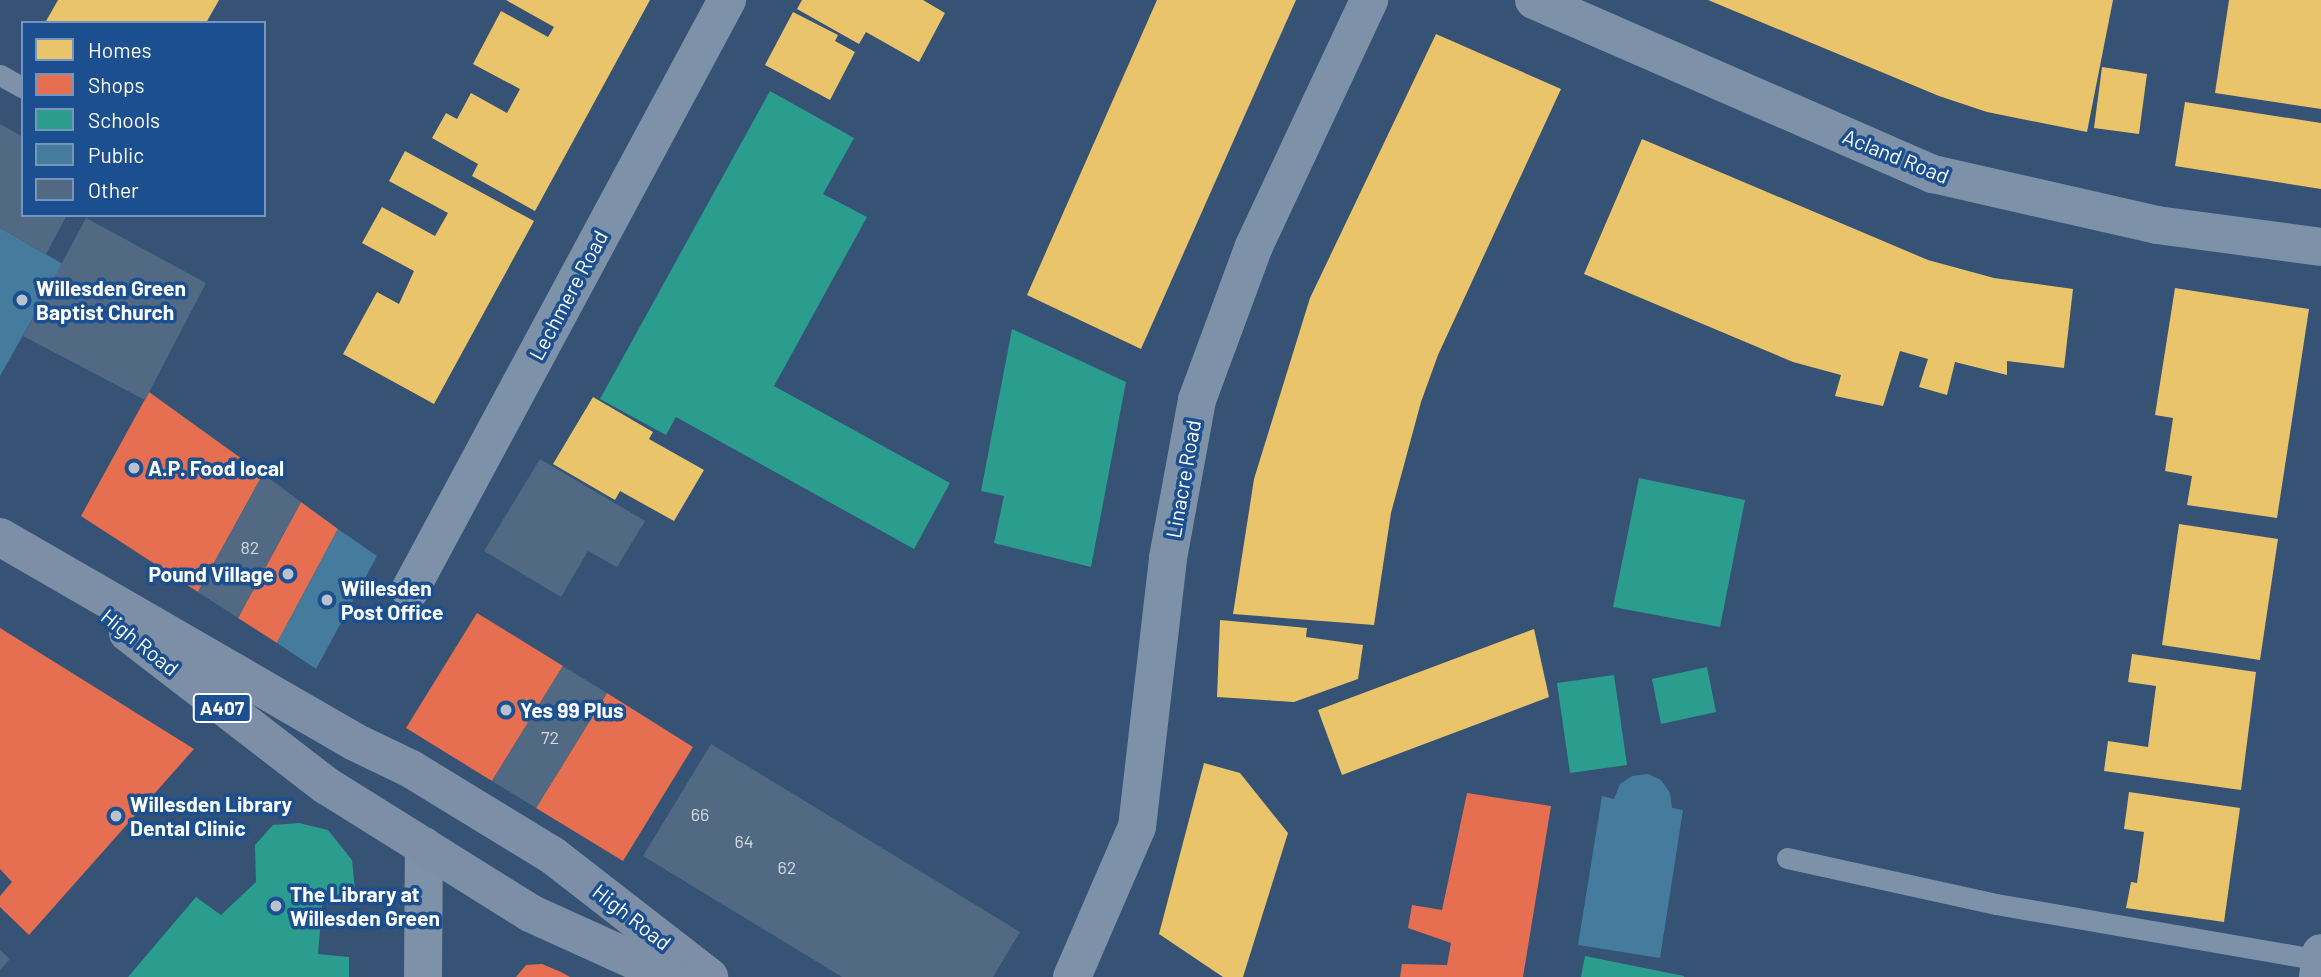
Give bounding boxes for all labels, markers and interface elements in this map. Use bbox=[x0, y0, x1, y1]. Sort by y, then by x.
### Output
legend bbox=[21, 21, 266, 217]
text: Homes bbox=[88, 37, 152, 62]
text: Shops bbox=[88, 72, 145, 97]
text: Schools bbox=[88, 107, 160, 132]
street label: Acland Road bbox=[1839, 123, 1953, 189]
text: Public bbox=[88, 142, 144, 167]
text: Other bbox=[88, 177, 139, 202]
street label: Lechmere Road bbox=[523, 226, 613, 364]
place label: Willesden Green Baptist Church bbox=[36, 275, 186, 325]
marker: Willesden Green Baptist Church bbox=[14, 292, 30, 308]
street label: Linacre Road bbox=[1160, 418, 1206, 540]
place label: A.P. Food local bbox=[148, 455, 284, 481]
marker: A.P. Food local bbox=[126, 460, 142, 476]
house number: 82 bbox=[240, 536, 260, 558]
place label: Pound Village bbox=[149, 561, 274, 587]
marker: Pound Village bbox=[280, 566, 296, 582]
place label: Willesden Post Office bbox=[341, 575, 443, 625]
marker: Willesden Post Office bbox=[319, 592, 335, 608]
street label: High Road bbox=[96, 603, 184, 681]
road number: A407 bbox=[192, 692, 252, 723]
place label: Yes 99 Plus bbox=[520, 697, 624, 723]
marker: Yes 99 Plus bbox=[498, 702, 514, 718]
house number: 72 bbox=[541, 726, 559, 748]
place label: Willesden Library Dental Clinic bbox=[130, 791, 292, 841]
house number: 66 bbox=[691, 803, 709, 825]
marker: Willesden Library Dental Clinic bbox=[108, 808, 124, 824]
house number: 64 bbox=[734, 830, 754, 852]
house number: 62 bbox=[778, 856, 796, 878]
street label: High Road bbox=[588, 879, 676, 955]
place label: The Library at Willesden Green bbox=[290, 881, 440, 931]
marker: The Library at Willesden Green bbox=[268, 898, 284, 914]

